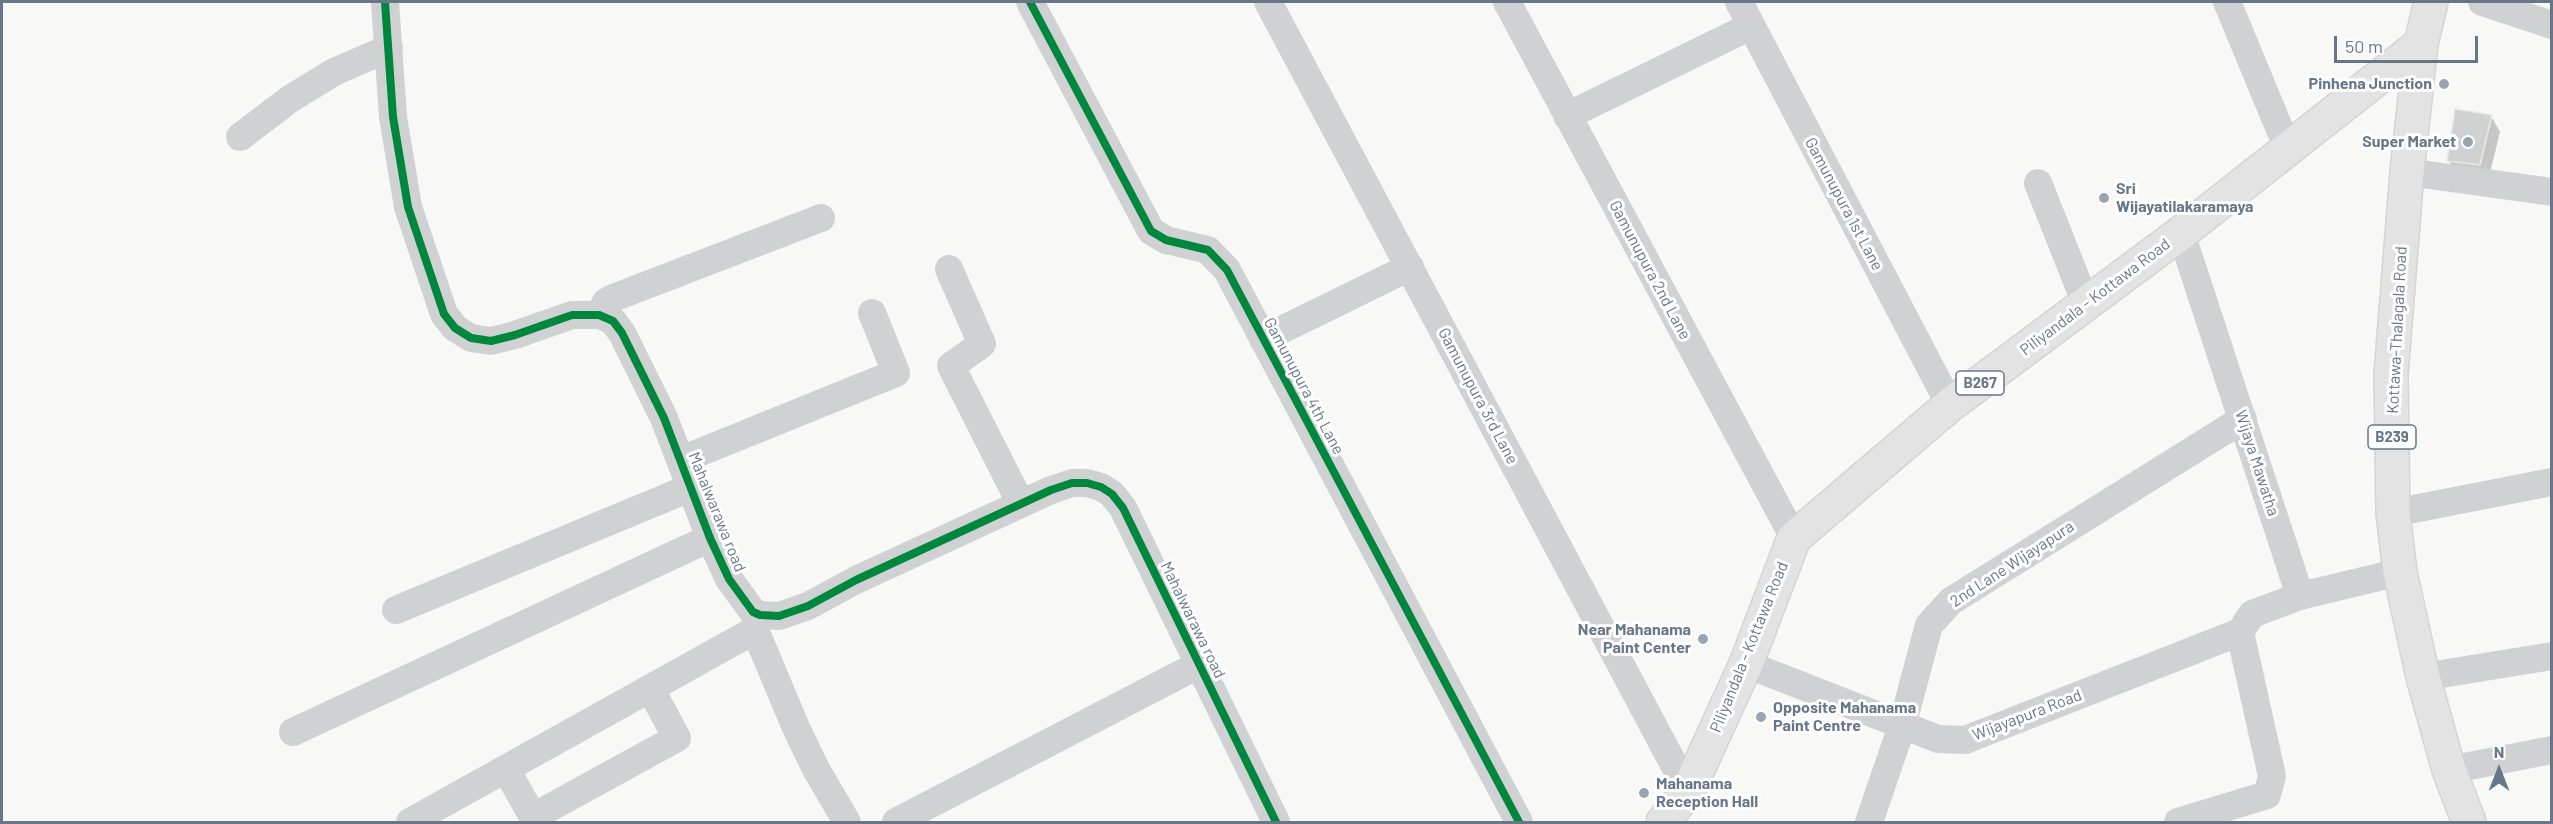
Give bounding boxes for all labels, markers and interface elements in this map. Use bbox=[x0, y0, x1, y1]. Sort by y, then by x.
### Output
scale bar bbox=[2337, 24, 2481, 62]
text: 50 m bbox=[2345, 35, 2383, 57]
place label: Pinhena Junction bbox=[2309, 74, 2432, 94]
marker: Pinhena Junction bbox=[2437, 77, 2451, 91]
place label: Super Market bbox=[2362, 132, 2456, 152]
street label: Gamunupura 1st Lane bbox=[1801, 134, 1887, 274]
marker: Super Market bbox=[2461, 135, 2475, 149]
place label: Sri Wijayatilakaramaya bbox=[2116, 179, 2254, 217]
marker: Sri Wijayatilakaramaya bbox=[2097, 191, 2111, 205]
street label: Gamunupura 2nd Lane bbox=[1605, 197, 1695, 343]
street label: Piliyandala - Kottawa Road bbox=[2016, 234, 2174, 360]
street label: Kottawa-Thalagala Road bbox=[2383, 246, 2411, 414]
street label: Gamunupura 4th Lane bbox=[1260, 314, 1348, 458]
street label: Gamunupura 3rd Lane bbox=[1434, 325, 1522, 467]
road number: B267 bbox=[1956, 371, 2004, 395]
street label: Wijaya Mawatha bbox=[2231, 408, 2283, 518]
road number: B239 bbox=[2368, 425, 2416, 449]
street label: Mahalwarawa road bbox=[684, 449, 750, 575]
street label: 2nd Lane Wijayapura bbox=[1947, 517, 2077, 611]
street label: Mahalwarawa road bbox=[1156, 558, 1230, 682]
street label: Piliyandala - Kottawa Road bbox=[1706, 559, 1792, 735]
place label: Near Mahanama Paint Center bbox=[1578, 620, 1691, 658]
marker: Near Mahanama Paint Center bbox=[1696, 632, 1710, 646]
street label: Wijayapura Road bbox=[1970, 685, 2084, 745]
place label: Opposite Mahanama Paint Centre bbox=[1773, 698, 1916, 736]
marker: Opposite Mahanama Paint Centre bbox=[1754, 710, 1768, 724]
north arrow bbox=[2469, 740, 2529, 800]
text: N bbox=[2494, 742, 2504, 761]
place label: Mahanama Reception Hall bbox=[1656, 774, 1758, 812]
marker: Mahanama Reception Hall bbox=[1637, 786, 1651, 800]

